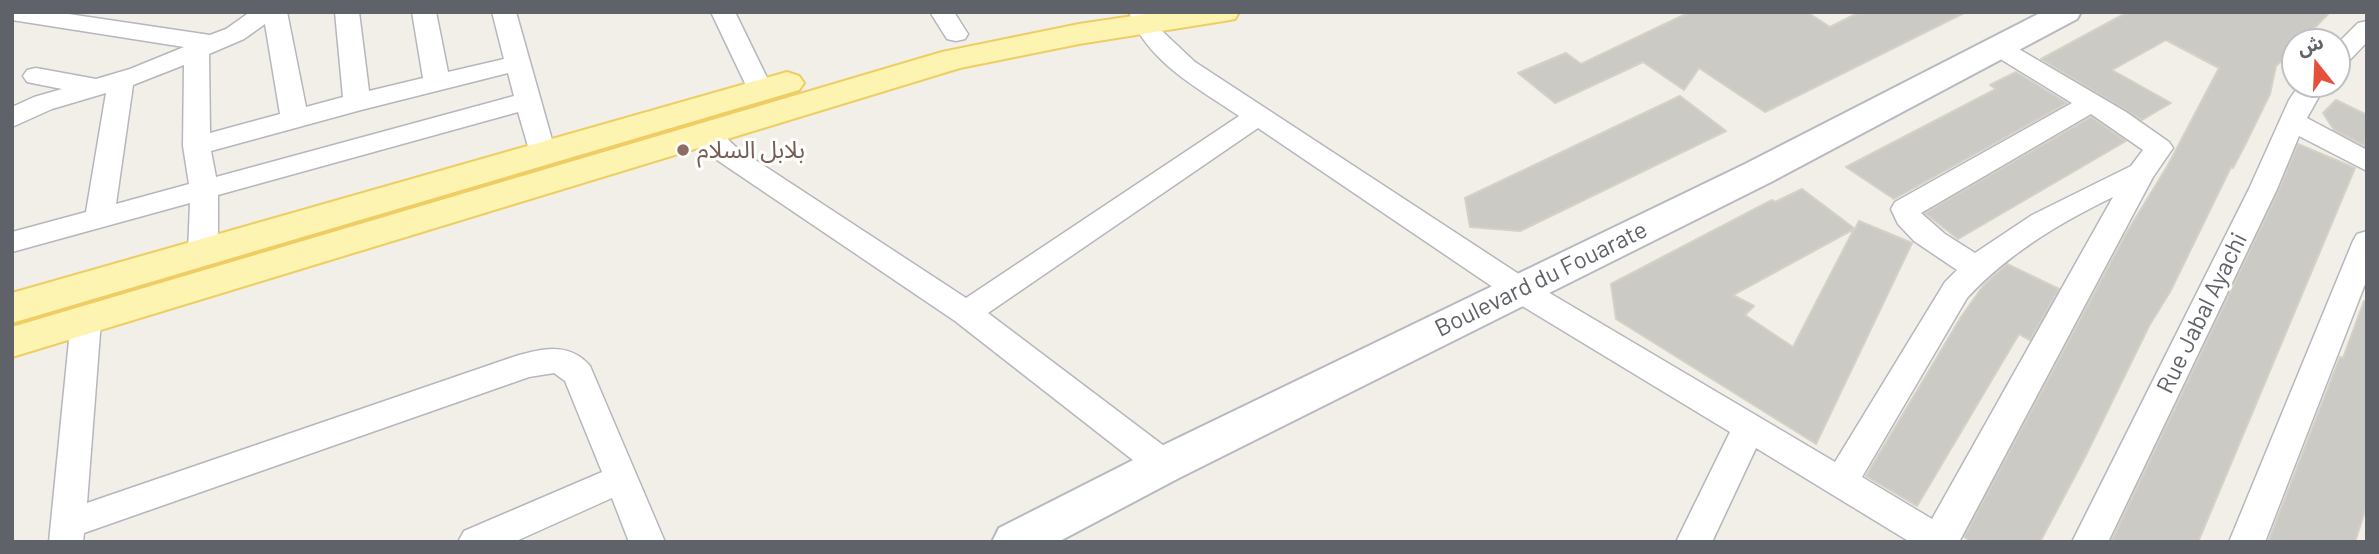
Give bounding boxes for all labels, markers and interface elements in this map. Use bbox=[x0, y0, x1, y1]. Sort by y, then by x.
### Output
north arrow bbox=[2281, 28, 2351, 98]
text: ش bbox=[2294, 29, 2326, 59]
place label: بلابل السلام bbox=[697, 136, 805, 164]
marker: بلابل السلام bbox=[675, 142, 691, 158]
street label: Boulevard du Fouarate bbox=[1430, 215, 1652, 343]
street label: Rue Jabal Ayachi bbox=[2151, 228, 2253, 398]

